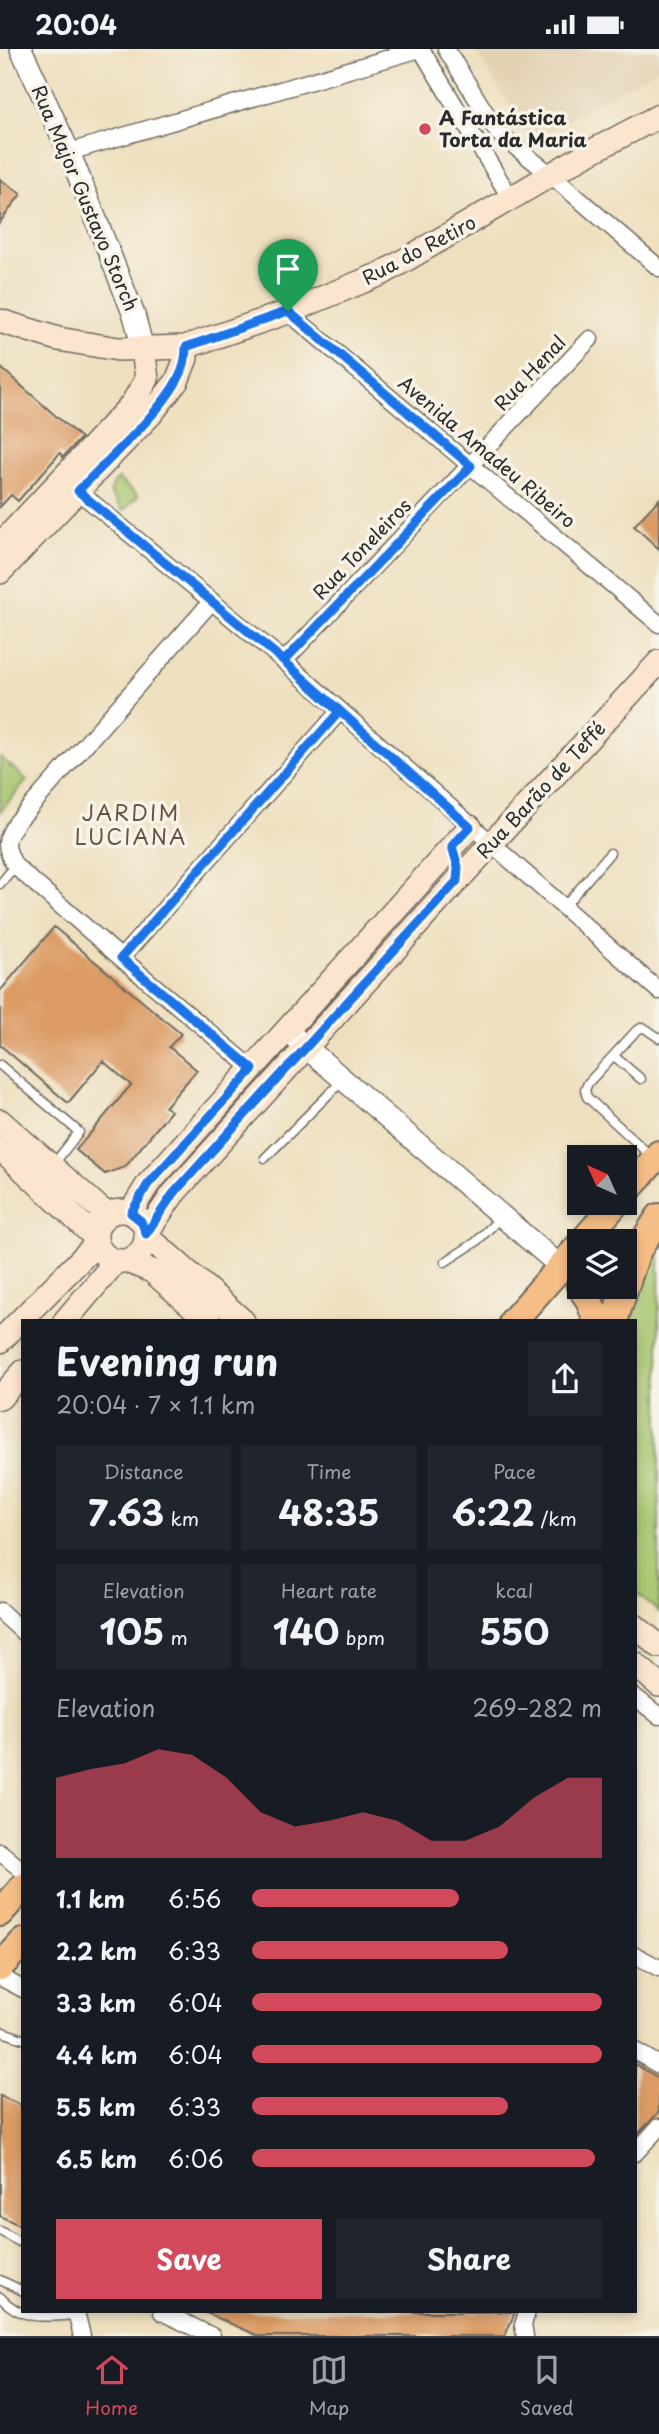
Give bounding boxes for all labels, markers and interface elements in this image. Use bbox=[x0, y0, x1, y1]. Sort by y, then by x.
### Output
text: 20:04 bbox=[35, 5, 117, 44]
street label: Rua Major Gustavo Storch bbox=[26, 80, 146, 315]
place label: A Fantástica Torta da Maria bbox=[439, 103, 587, 153]
marker: A Fantástica Torta da Maria bbox=[417, 121, 433, 137]
street label: Rua do Retiro bbox=[357, 207, 480, 291]
pin bbox=[258, 239, 318, 311]
icon: arrive bbox=[269, 250, 307, 288]
street label: Rua Henal bbox=[487, 328, 572, 416]
street label: Avenida Amadeu Ribeiro bbox=[393, 369, 582, 534]
street label: Rua Toneleiros bbox=[306, 491, 417, 605]
street label: Rua Barão de Teffé bbox=[469, 715, 611, 864]
district label: JARDIM LUCIANA bbox=[75, 796, 187, 852]
north arrow bbox=[567, 1145, 637, 1215]
map controls bbox=[567, 1145, 637, 1299]
button: layers bbox=[567, 1229, 637, 1299]
text: Evening run bbox=[56, 1332, 278, 1389]
button: share bbox=[528, 1342, 602, 1416]
text: 20:04 · 7 × 1.1 km bbox=[56, 1387, 255, 1422]
text: Distance bbox=[104, 1457, 184, 1485]
text: Time bbox=[307, 1457, 351, 1485]
text: Pace bbox=[493, 1457, 536, 1485]
text: 7.63 bbox=[88, 1485, 164, 1538]
text: 48:35 bbox=[278, 1485, 380, 1538]
text: 6:22 bbox=[452, 1485, 534, 1538]
text: km bbox=[164, 1504, 199, 1532]
text: /km bbox=[534, 1504, 577, 1532]
text: Elevation bbox=[103, 1576, 185, 1604]
text: Heart rate bbox=[281, 1576, 377, 1604]
text: kcal bbox=[495, 1576, 533, 1604]
text: 105 bbox=[99, 1604, 164, 1657]
text: 140 bbox=[273, 1604, 340, 1657]
text: 550 bbox=[479, 1604, 549, 1657]
text: m bbox=[164, 1623, 188, 1651]
text: bpm bbox=[340, 1623, 385, 1651]
text: Elevation bbox=[56, 1690, 155, 1725]
text: 269–282 m bbox=[472, 1690, 602, 1725]
text: 1.1 km bbox=[56, 1881, 125, 1916]
text: 6:56 bbox=[168, 1881, 221, 1916]
text: 2.2 km bbox=[56, 1933, 137, 1968]
text: 6:33 bbox=[168, 1933, 221, 1968]
text: 3.3 km bbox=[56, 1985, 136, 2020]
text: 6:04 bbox=[168, 1985, 223, 2020]
text: 4.4 km bbox=[56, 2037, 137, 2072]
text: 6:04 bbox=[168, 2037, 223, 2072]
text: 5.5 km bbox=[56, 2089, 136, 2124]
text: 6:33 bbox=[168, 2089, 221, 2124]
text: 6.5 km bbox=[56, 2141, 137, 2176]
text: 6:06 bbox=[168, 2141, 224, 2176]
button: Save bbox=[56, 2219, 322, 2299]
button: Share bbox=[336, 2219, 602, 2299]
tab: Home bbox=[85, 2351, 138, 2421]
tab: Map bbox=[309, 2351, 349, 2421]
tab: Saved bbox=[520, 2351, 574, 2421]

